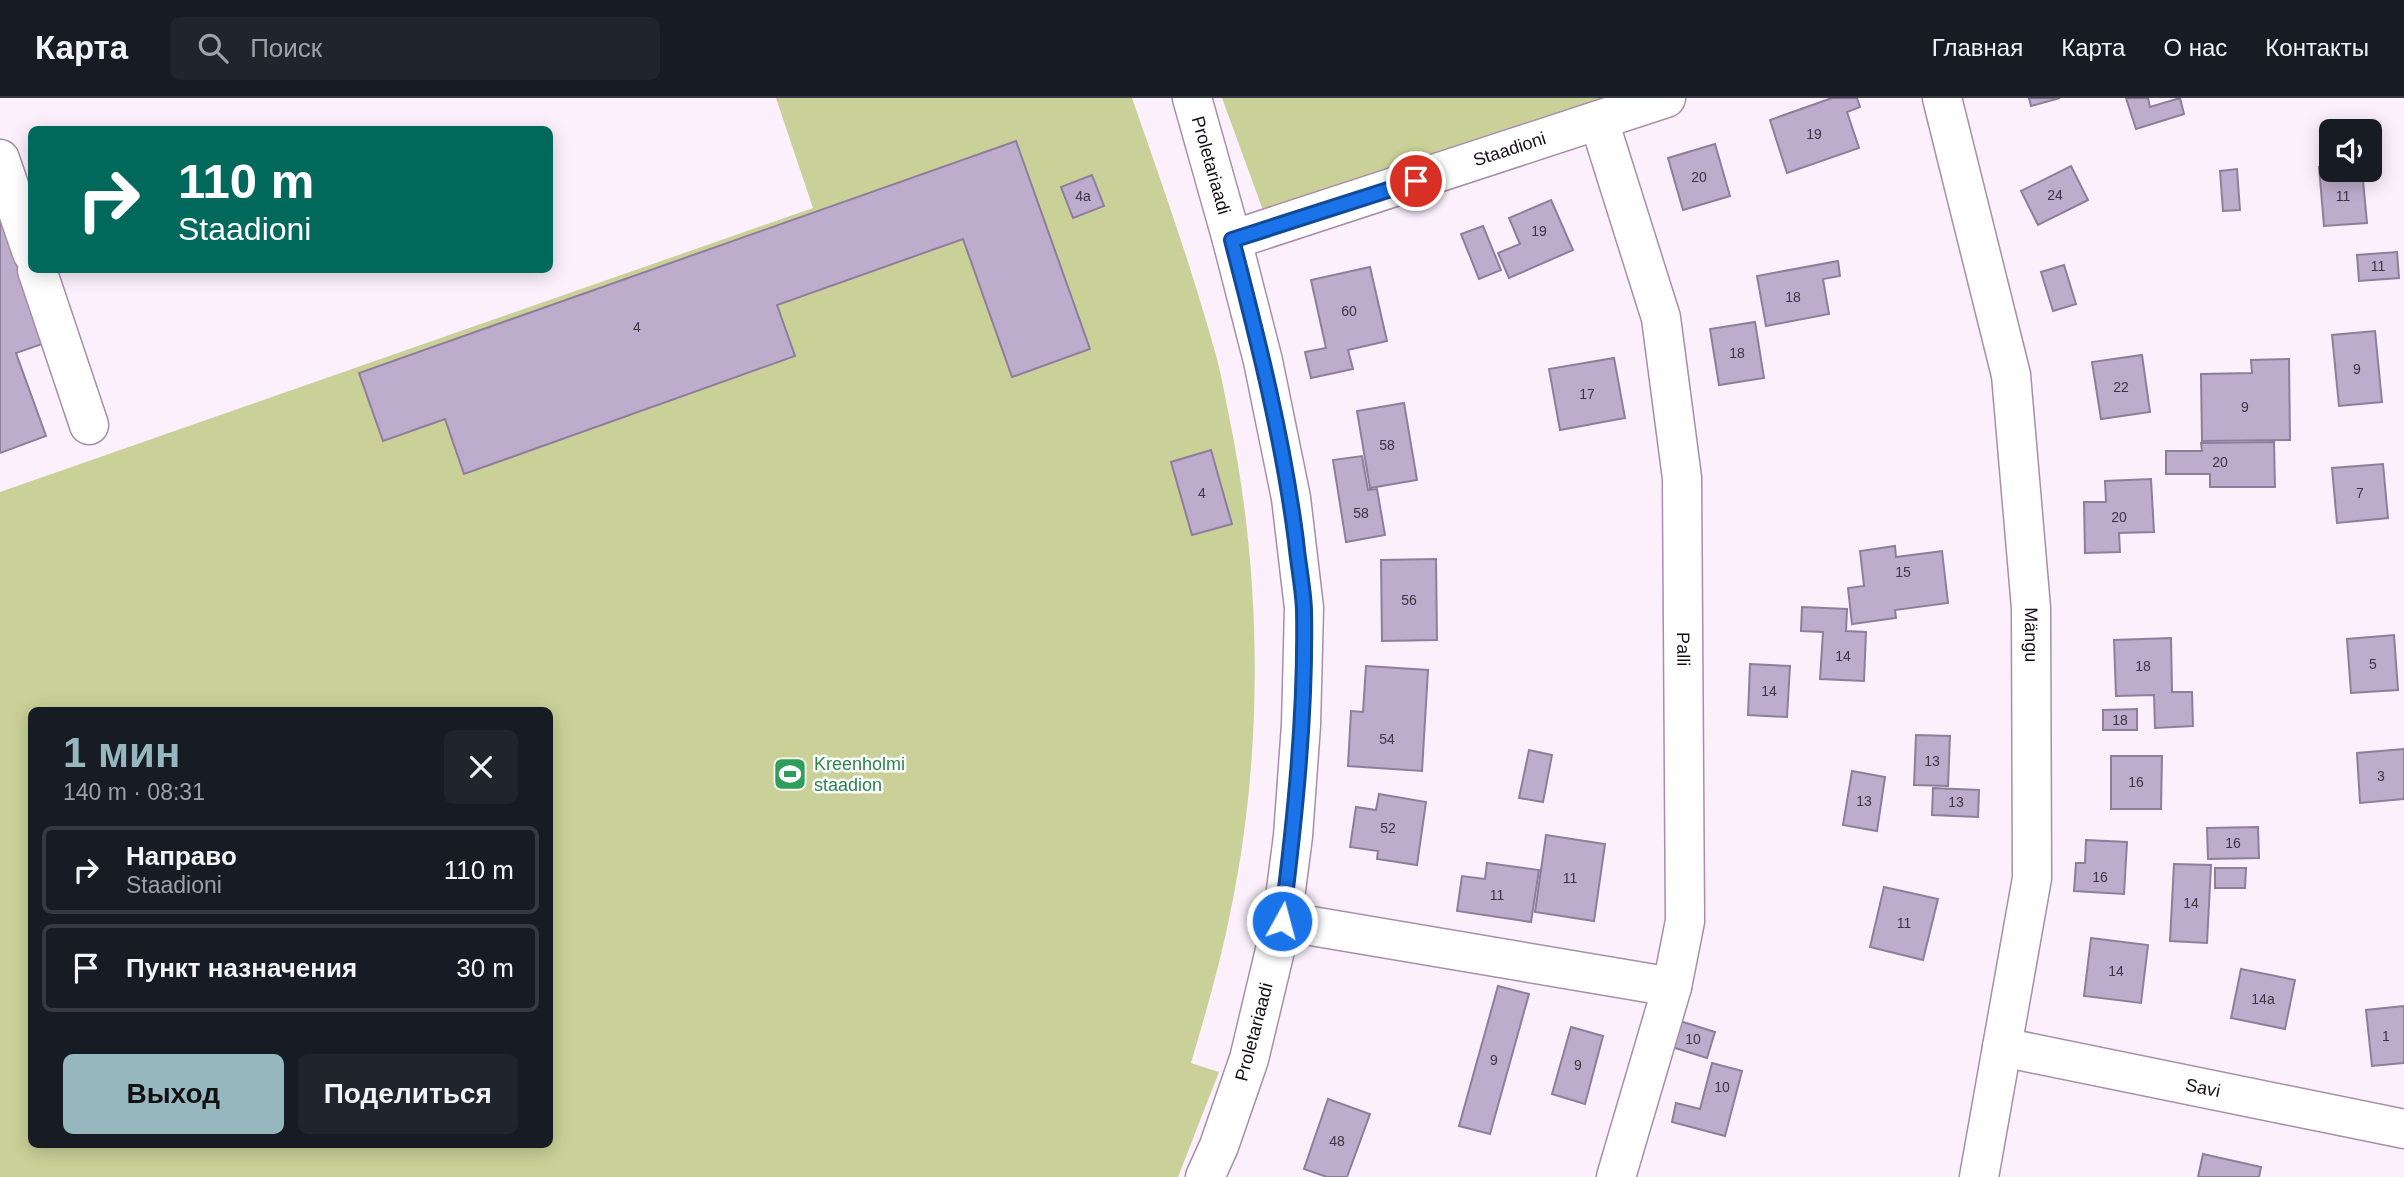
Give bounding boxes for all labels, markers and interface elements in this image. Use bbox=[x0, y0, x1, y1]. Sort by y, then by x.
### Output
search box bbox=[170, 17, 660, 80]
text: Карта bbox=[35, 29, 128, 66]
icon: search bbox=[194, 29, 232, 67]
text: Поиск bbox=[250, 33, 322, 63]
text: Главная bbox=[1932, 34, 2023, 61]
text: Карта bbox=[2061, 34, 2125, 61]
text: О нас bbox=[2163, 34, 2227, 61]
text: Контакты bbox=[2265, 34, 2369, 61]
street label: Proletariaadi bbox=[1188, 114, 1234, 217]
map controls bbox=[2319, 119, 2382, 182]
button: sound bbox=[2319, 119, 2382, 182]
house number: 19 bbox=[1806, 126, 1822, 142]
street label: Staadioni bbox=[1471, 128, 1548, 170]
pin bbox=[1386, 151, 1446, 211]
icon: right bbox=[63, 154, 154, 245]
text: 110 m bbox=[178, 154, 314, 208]
icon: arrive bbox=[1397, 162, 1435, 200]
house number: 20 bbox=[1691, 169, 1707, 185]
house number: 24 bbox=[2047, 187, 2063, 203]
house number: 4a bbox=[1075, 188, 1091, 204]
house number: 11 bbox=[2336, 188, 2350, 204]
text: Staadioni bbox=[178, 211, 311, 247]
house number: 19 bbox=[1531, 223, 1547, 239]
house number: 11 bbox=[2371, 258, 2385, 274]
house number: 18 bbox=[1785, 289, 1801, 305]
house number: 60 bbox=[1341, 303, 1357, 319]
house number: 4 bbox=[633, 319, 641, 335]
house number: 18 bbox=[1729, 345, 1745, 361]
house number: 9 bbox=[2353, 361, 2361, 377]
house number: 22 bbox=[2113, 379, 2129, 395]
house number: 17 bbox=[1579, 386, 1595, 402]
house number: 9 bbox=[2241, 399, 2249, 415]
house number: 58 bbox=[1379, 437, 1395, 453]
house number: 20 bbox=[2212, 454, 2228, 470]
house number: 4 bbox=[1198, 485, 1206, 501]
house number: 7 bbox=[2356, 485, 2364, 501]
house number: 58 bbox=[1353, 505, 1369, 521]
house number: 20 bbox=[2111, 509, 2127, 525]
house number: 15 bbox=[1895, 564, 1911, 580]
house number: 56 bbox=[1401, 592, 1417, 608]
street label: Mängu bbox=[2021, 607, 2041, 662]
street label: Palli bbox=[1673, 632, 1693, 666]
house number: 14 bbox=[1835, 648, 1851, 664]
house number: 5 bbox=[2369, 656, 2377, 672]
house number: 18 bbox=[2135, 658, 2151, 674]
house number: 14 bbox=[1761, 683, 1777, 699]
house number: 18 bbox=[2112, 712, 2128, 728]
text: 1 мин bbox=[63, 729, 180, 776]
button: close bbox=[444, 730, 518, 804]
house number: 54 bbox=[1379, 731, 1395, 747]
house number: 13 bbox=[1924, 753, 1940, 769]
place label: Kreenholmi staadion bbox=[814, 754, 905, 795]
sports icon: Kreenholmi staadion bbox=[771, 755, 809, 793]
house number: 3 bbox=[2377, 768, 2385, 784]
house number: 16 bbox=[2128, 774, 2144, 790]
text: 140 m · 08:31 bbox=[63, 779, 205, 805]
house number: 13 bbox=[1856, 793, 1872, 809]
house number: 13 bbox=[1948, 794, 1964, 810]
house number: 52 bbox=[1380, 820, 1396, 836]
house number: 16 bbox=[2225, 835, 2241, 851]
text: Направо bbox=[126, 841, 237, 871]
icon: right bbox=[67, 851, 105, 889]
text: 110 m bbox=[444, 855, 514, 885]
house number: 16 bbox=[2092, 869, 2108, 885]
house number: 11 bbox=[1563, 870, 1577, 886]
text: Staadioni bbox=[126, 872, 222, 898]
position arrow bbox=[1245, 884, 1319, 958]
house number: 11 bbox=[1490, 887, 1504, 903]
house number: 14 bbox=[2183, 895, 2199, 911]
house number: 11 bbox=[1897, 915, 1911, 931]
icon: arrive bbox=[67, 949, 105, 987]
text: Пункт назначения bbox=[126, 953, 357, 983]
text: 30 m bbox=[456, 953, 514, 983]
house number: 14 bbox=[2108, 963, 2124, 979]
street label: Proletariaadi bbox=[1231, 981, 1277, 1083]
house number: 14a bbox=[2251, 991, 2275, 1007]
house number: 1 bbox=[2382, 1028, 2390, 1044]
house number: 10 bbox=[1685, 1031, 1701, 1047]
house number: 9 bbox=[1490, 1052, 1498, 1068]
button: Выход bbox=[63, 1054, 284, 1134]
button: Поделиться bbox=[298, 1054, 518, 1134]
house number: 9 bbox=[1574, 1057, 1582, 1073]
street label: Savi bbox=[2184, 1075, 2222, 1101]
house number: 10 bbox=[1714, 1079, 1730, 1095]
house number: 48 bbox=[1329, 1133, 1345, 1149]

